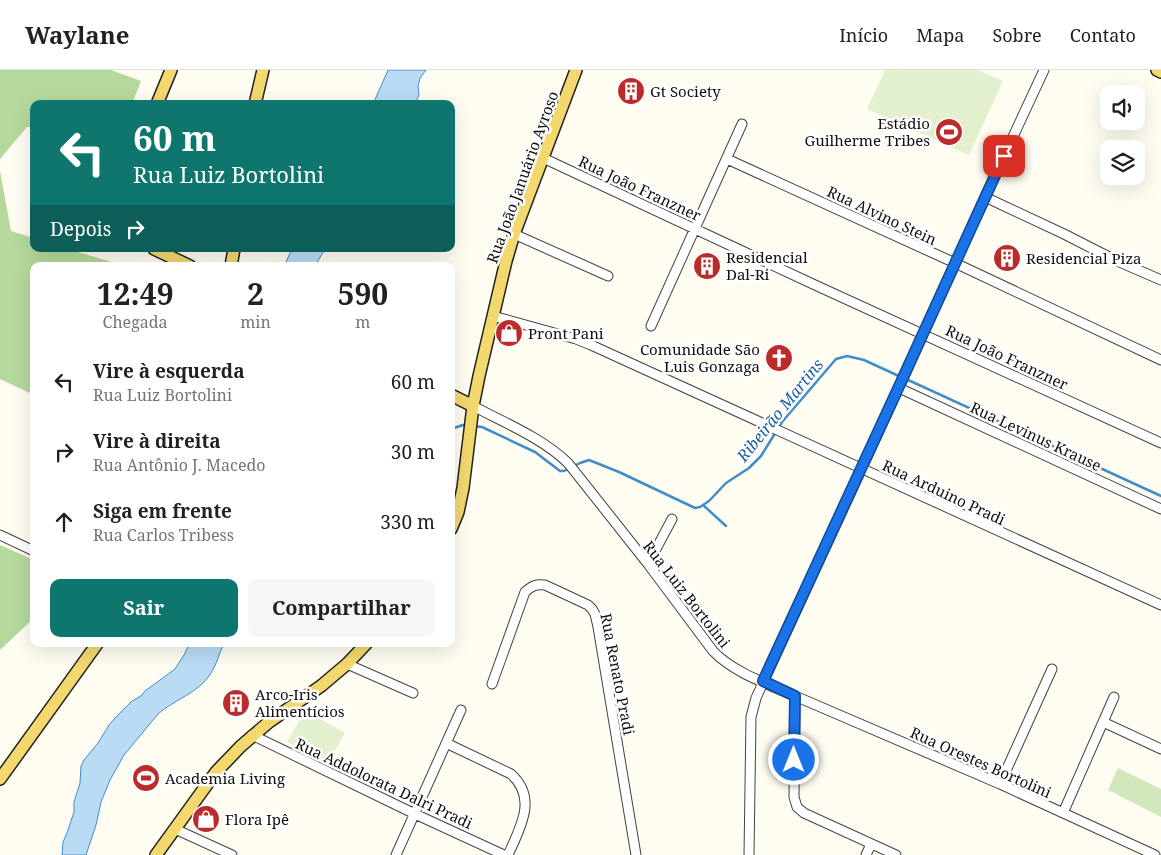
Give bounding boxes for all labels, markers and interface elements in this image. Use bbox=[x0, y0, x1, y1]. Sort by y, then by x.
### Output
text: Waylane bbox=[25, 18, 129, 51]
text: Início bbox=[839, 23, 888, 47]
text: Mapa bbox=[916, 23, 964, 47]
text: Sobre bbox=[992, 23, 1042, 47]
text: Contato bbox=[1070, 23, 1136, 47]
building icon: Gt Society bbox=[616, 76, 646, 106]
place label: Gt Society bbox=[650, 81, 721, 101]
map controls bbox=[1100, 85, 1145, 185]
button: sound bbox=[1100, 85, 1145, 130]
street label: Rua João Januário Ayroso bbox=[481, 88, 563, 266]
place label: Estádio Guilherme Tribes bbox=[805, 113, 930, 150]
text: 60 m bbox=[133, 114, 216, 161]
sports icon: Estádio Guilherme Tribes bbox=[934, 117, 964, 147]
icon: left bbox=[50, 120, 115, 185]
pin bbox=[983, 135, 1025, 177]
button: layers bbox=[1100, 140, 1145, 185]
icon: arrive bbox=[990, 142, 1018, 170]
street label: Rua João Franzner bbox=[576, 151, 704, 225]
text: Rua Luiz Bortolini bbox=[133, 159, 324, 189]
street label: Rua Alvino Stein bbox=[824, 181, 940, 249]
icon: right bbox=[121, 215, 149, 243]
text: Depois bbox=[50, 216, 111, 242]
building icon: Residencial Piza bbox=[992, 243, 1022, 273]
place label: Residencial Dal-Ri bbox=[726, 247, 808, 284]
place label: Residencial Piza bbox=[1026, 248, 1142, 268]
building icon: Residencial Dal-Ri bbox=[692, 251, 722, 281]
text: 12:49 bbox=[97, 273, 174, 314]
text: 2 bbox=[247, 273, 264, 314]
text: 590 bbox=[337, 273, 388, 314]
text: Chegada bbox=[103, 311, 168, 333]
text: min bbox=[240, 311, 271, 333]
text: m bbox=[355, 311, 370, 333]
shop icon: Pront Pani bbox=[494, 318, 524, 348]
street label: Rua João Franzner bbox=[943, 320, 1071, 394]
place label: Pront Pani bbox=[528, 323, 604, 343]
place label: Comunidade São Luis Gonzaga bbox=[640, 339, 760, 376]
church icon: Comunidade São Luis Gonzaga bbox=[764, 343, 794, 373]
water label: Ribeirão Martins bbox=[731, 354, 828, 467]
text: Vire à esquerda bbox=[93, 358, 245, 384]
icon: left bbox=[50, 368, 78, 396]
text: 60 m bbox=[391, 369, 435, 395]
text: Rua Luiz Bortolini bbox=[93, 384, 232, 406]
street label: Rua Levinus Krause bbox=[967, 397, 1105, 475]
text: Vire à direita bbox=[93, 428, 221, 454]
icon: right bbox=[50, 438, 78, 466]
text: 30 m bbox=[391, 439, 435, 465]
text: Rua Antônio J. Macedo bbox=[93, 454, 266, 476]
street label: Rua Arduino Pradi bbox=[879, 455, 1009, 529]
text: Siga em frente bbox=[93, 498, 232, 524]
icon: ahead bbox=[50, 508, 78, 536]
text: 330 m bbox=[380, 509, 435, 535]
text: Rua Carlos Tribess bbox=[93, 524, 234, 546]
street label: Rua Luiz Bortolini bbox=[639, 536, 735, 652]
button: Sair bbox=[50, 579, 238, 637]
button: Compartilhar bbox=[248, 579, 435, 637]
street label: Rua Renato Pradi bbox=[596, 611, 640, 737]
place label: Arco-Iris Alimentícios bbox=[255, 684, 345, 721]
building icon: Arco-Iris Alimentícios bbox=[221, 688, 251, 718]
street label: Rua Orestes Bortolini bbox=[907, 722, 1055, 802]
street label: Rua Addolorata Dalri Pradi bbox=[292, 733, 476, 833]
position arrow bbox=[767, 733, 819, 785]
sports icon: Academia Living bbox=[131, 763, 161, 793]
place label: Academia Living bbox=[165, 768, 285, 788]
shop icon: Flora Ipê bbox=[191, 804, 221, 834]
place label: Flora Ipê bbox=[225, 809, 289, 829]

